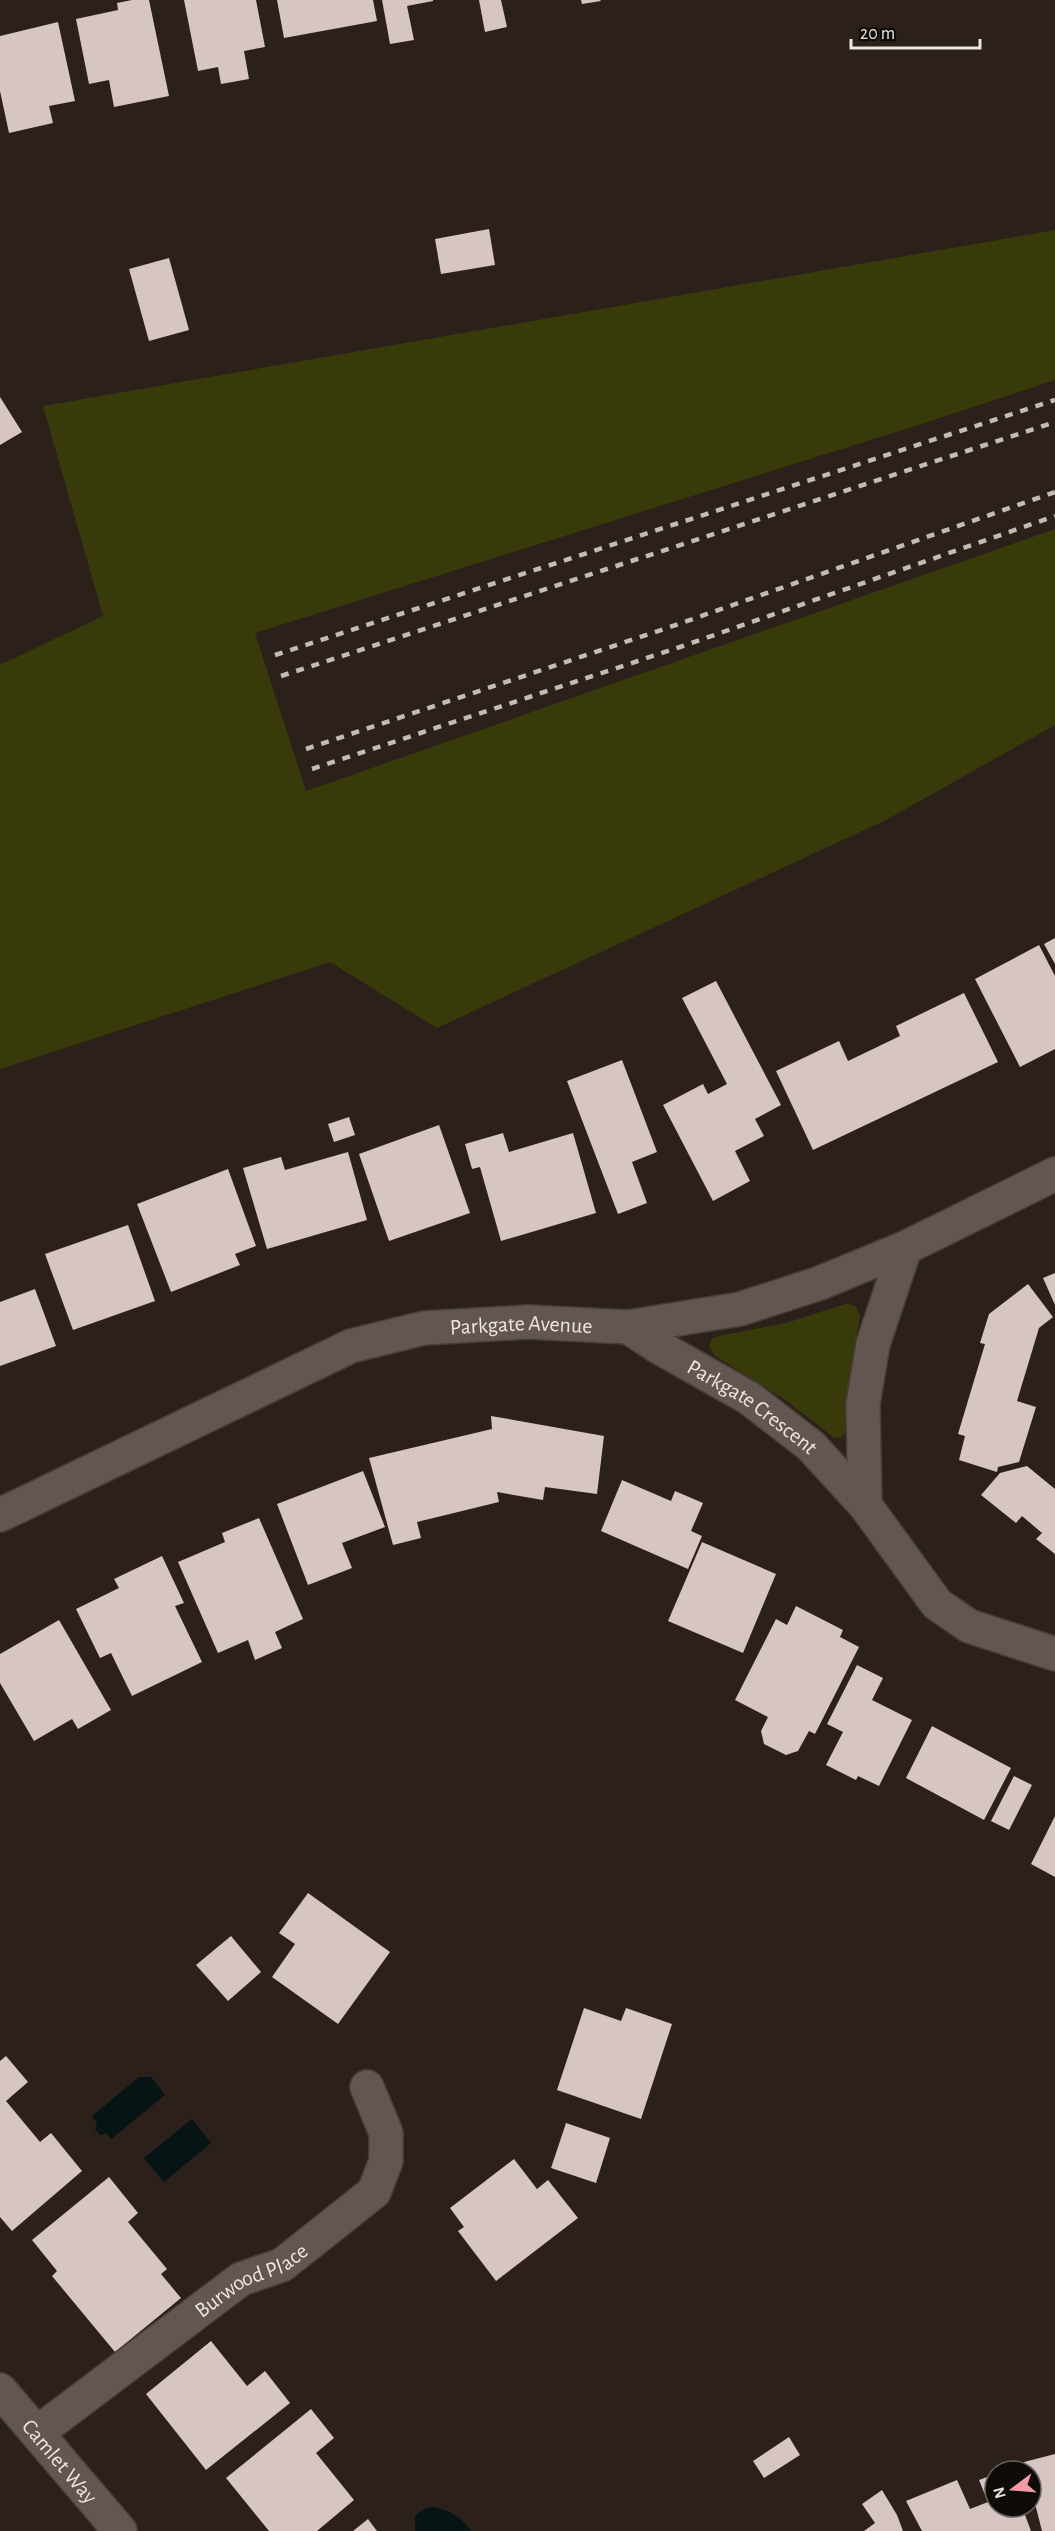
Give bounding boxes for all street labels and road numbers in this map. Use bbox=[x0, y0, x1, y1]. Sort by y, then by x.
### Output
street label: Parkgate Avenue bbox=[449, 1312, 593, 1338]
street label: Parkgate Crescent bbox=[684, 1356, 822, 1458]
street label: Burwood Place bbox=[191, 2239, 312, 2322]
street label: Camlet Way bbox=[18, 2415, 102, 2508]

